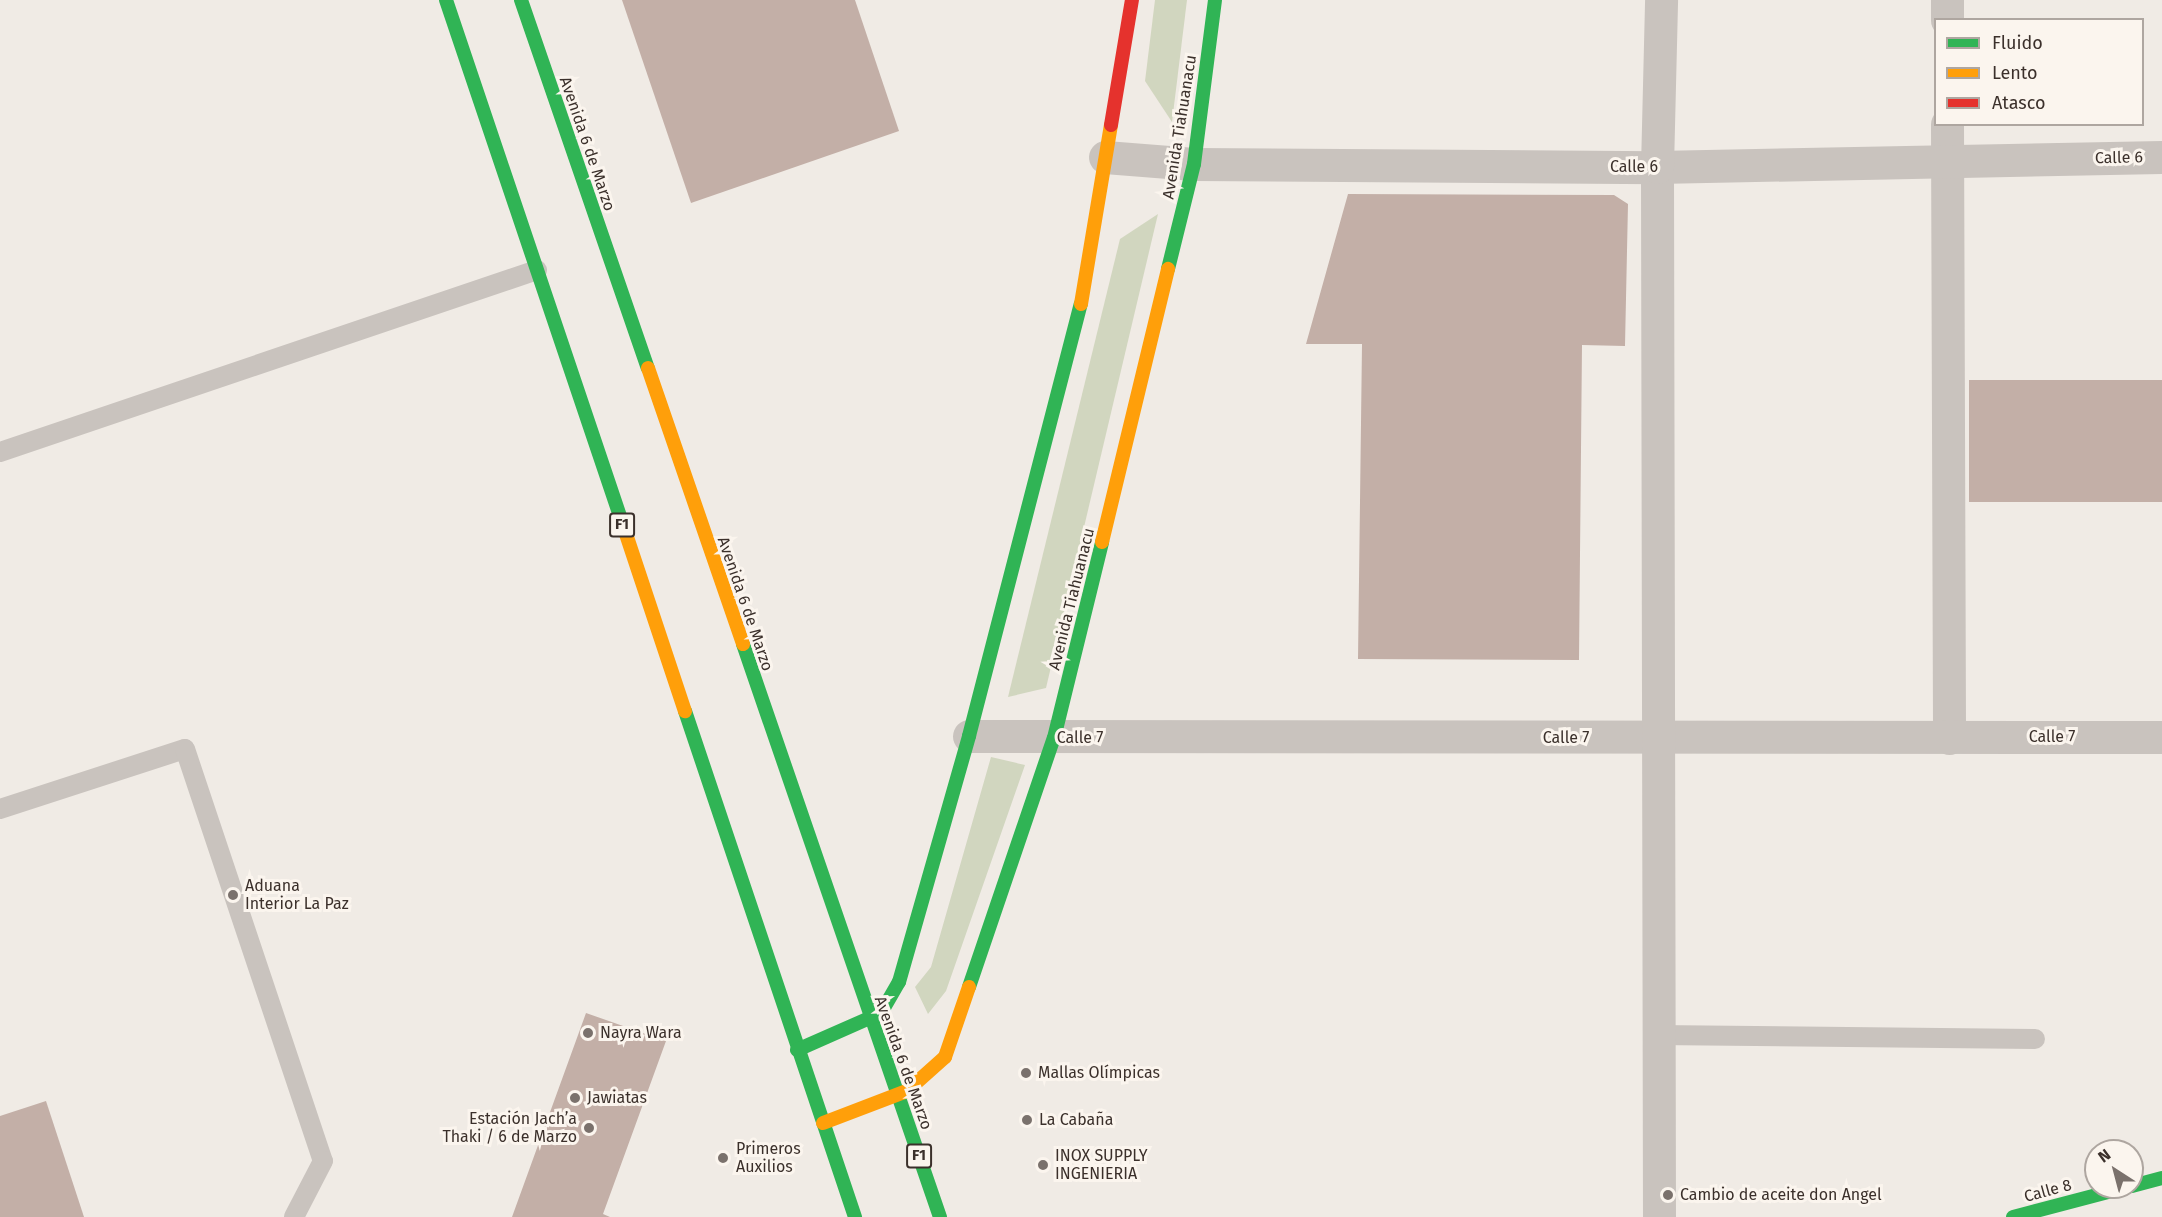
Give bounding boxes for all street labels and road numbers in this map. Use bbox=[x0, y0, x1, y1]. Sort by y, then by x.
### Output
street label: Avenida Tiahuanacu bbox=[1159, 53, 1201, 201]
street label: Avenida 6 de Marzo bbox=[555, 74, 619, 214]
street label: Calle 6 bbox=[2095, 148, 2143, 168]
street label: Calle 6 bbox=[1610, 157, 1658, 177]
road number: F1 bbox=[608, 513, 636, 537]
street label: Avenida Tiahuanacu bbox=[1045, 526, 1099, 672]
street label: Avenida 6 de Marzo bbox=[713, 534, 777, 674]
street label: Calle 7 bbox=[2029, 727, 2075, 747]
street label: Calle 7 bbox=[1057, 728, 1103, 748]
street label: Calle 7 bbox=[1543, 728, 1589, 748]
street label: Avenida 6 de Marzo bbox=[870, 994, 936, 1132]
road number: F1 bbox=[906, 1144, 932, 1168]
street label: Calle 8 bbox=[2022, 1175, 2074, 1207]

